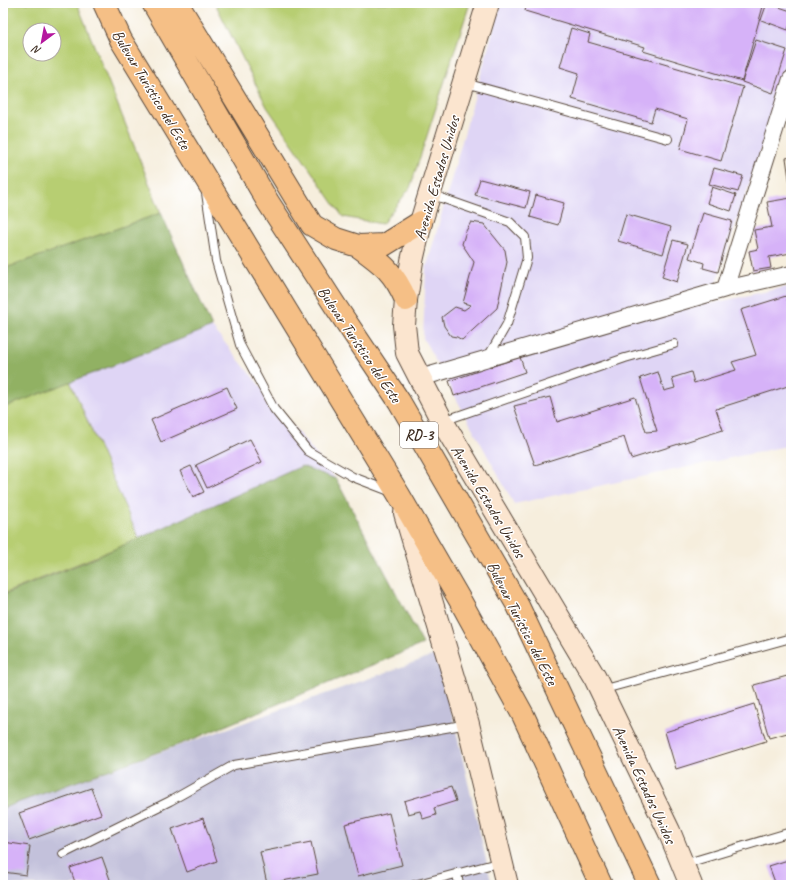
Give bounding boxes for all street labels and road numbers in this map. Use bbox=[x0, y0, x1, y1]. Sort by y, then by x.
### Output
street label: Bulevar Turístico del Este bbox=[108, 26, 196, 155]
street label: Avenida Estados Unidos bbox=[410, 112, 465, 243]
street label: Bulevar Turístico del Este bbox=[313, 283, 407, 408]
road number: RD-3 bbox=[400, 422, 438, 448]
street label: Avenida Estados Unidos bbox=[447, 441, 531, 563]
street label: Bulevar Turístico del Este bbox=[482, 558, 563, 690]
street label: Avenida Estados Unidos bbox=[608, 722, 681, 848]

